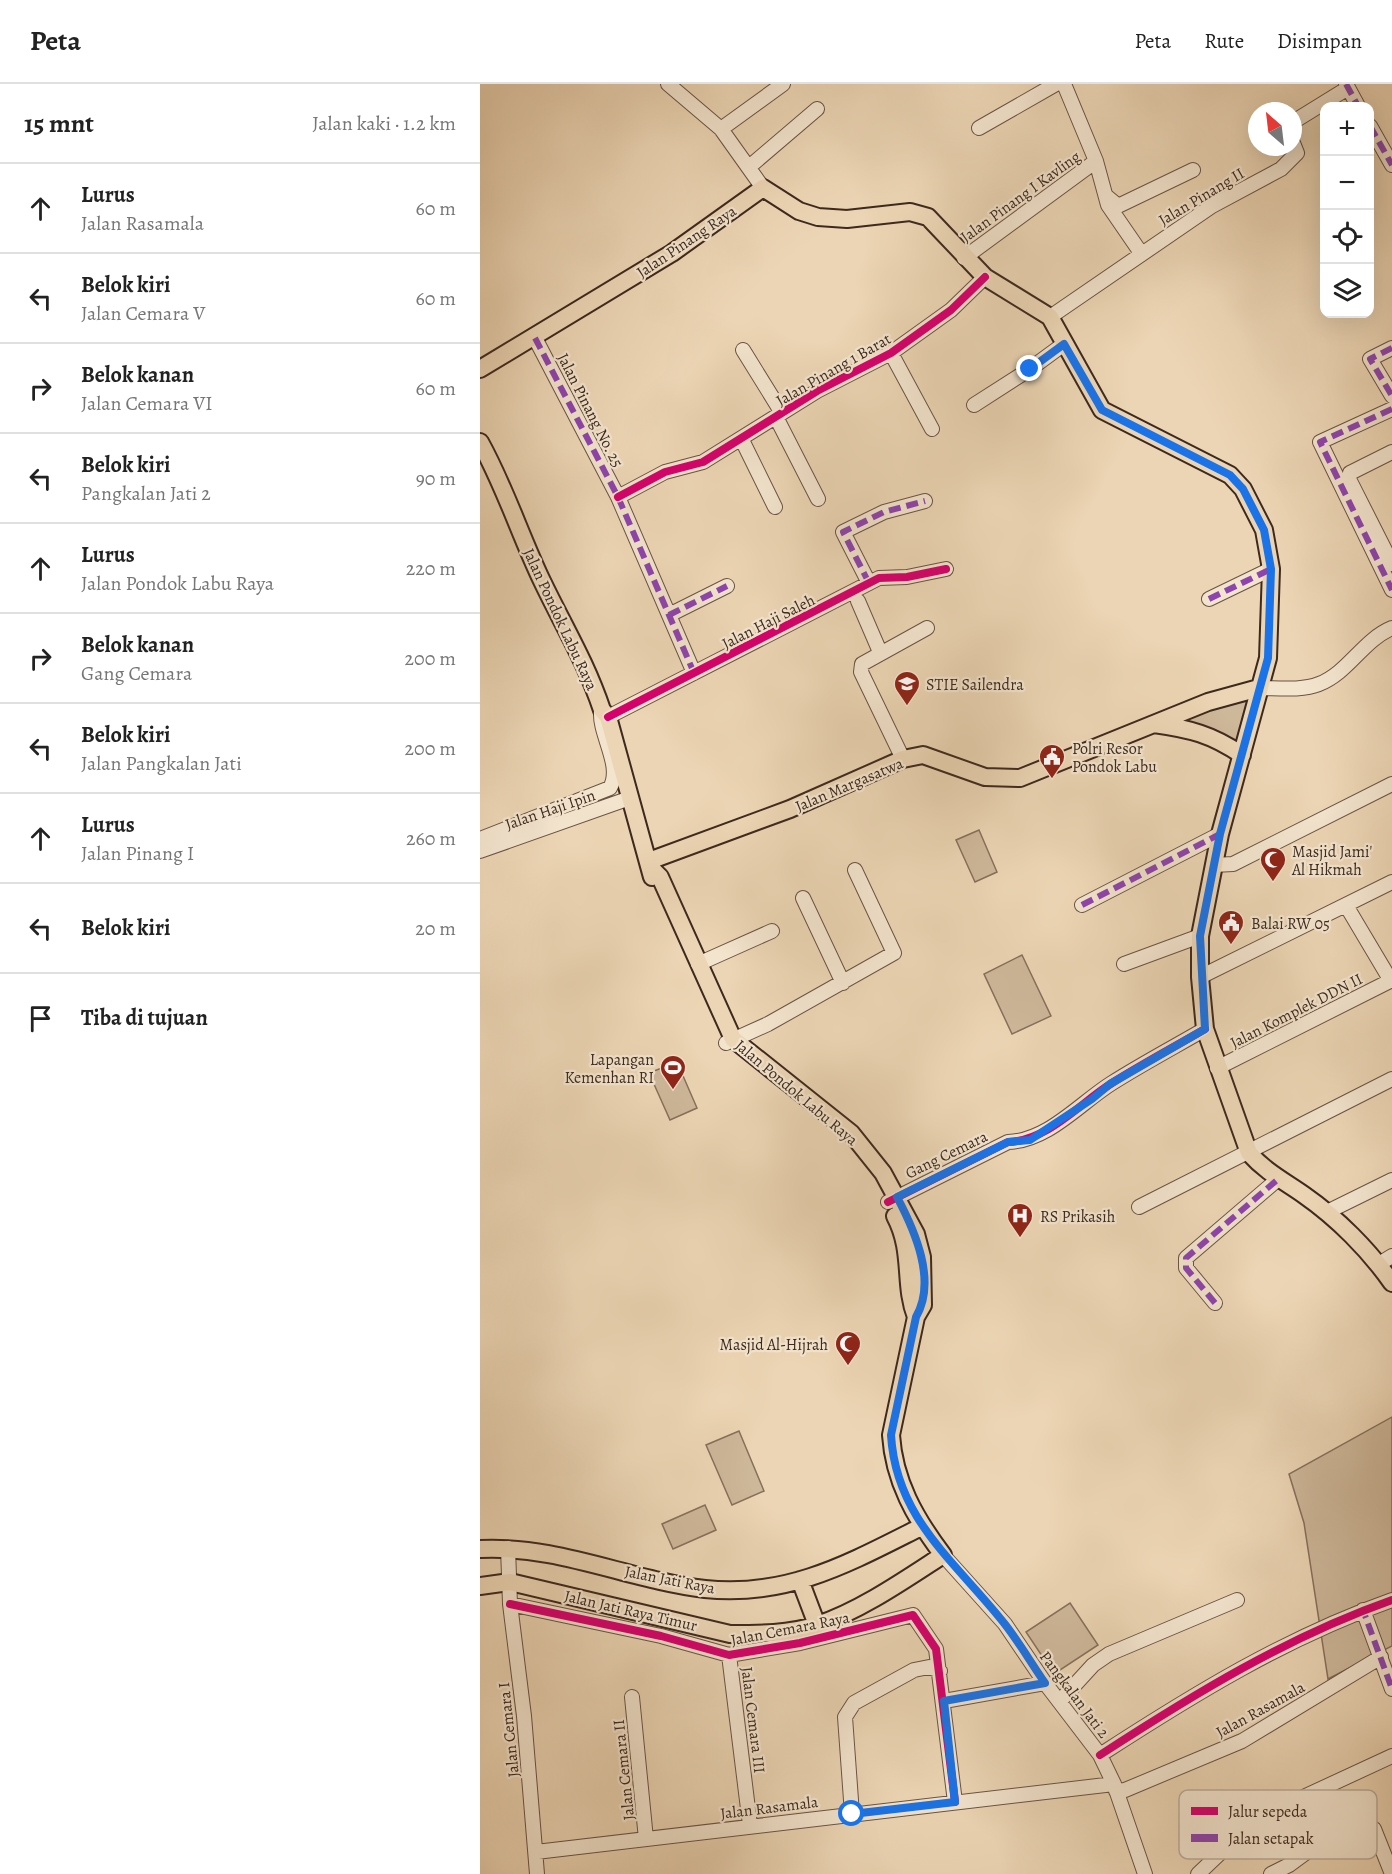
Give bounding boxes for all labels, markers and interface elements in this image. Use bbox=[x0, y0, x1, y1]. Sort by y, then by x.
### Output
text: Peta bbox=[30, 22, 81, 60]
text: Peta bbox=[1134, 27, 1171, 55]
text: Rute bbox=[1204, 27, 1244, 55]
text: Disimpan bbox=[1277, 27, 1362, 55]
north arrow bbox=[1248, 102, 1302, 156]
map controls bbox=[1320, 102, 1374, 318]
button: + bbox=[1320, 102, 1374, 156]
text: 15 mnt bbox=[24, 106, 94, 141]
text: Jalan kaki · 1.2 km bbox=[312, 110, 456, 137]
street label: Jalan Pinang I Kavling bbox=[956, 146, 1085, 248]
button: − bbox=[1320, 156, 1374, 210]
street label: Jalan Pinang II bbox=[1155, 163, 1248, 231]
text: Lurus bbox=[81, 180, 135, 210]
icon: ahead bbox=[24, 192, 57, 225]
text: 60 m bbox=[416, 195, 456, 222]
street label: Jalan Pinang Raya bbox=[632, 200, 741, 283]
text: Jalan Rasamala bbox=[81, 210, 204, 237]
button: locate bbox=[1320, 210, 1374, 264]
button: layers bbox=[1320, 264, 1374, 318]
text: Belok kiri bbox=[81, 270, 170, 300]
icon: left bbox=[24, 282, 57, 315]
text: 60 m bbox=[416, 285, 456, 312]
text: Jalan Cemara V bbox=[81, 300, 205, 327]
street label: Jalan Pinang 1 Barat bbox=[772, 328, 895, 412]
street label: Jalan Pinang No. 25 bbox=[552, 350, 628, 471]
route end bbox=[1016, 355, 1042, 381]
text: Belok kanan bbox=[81, 360, 194, 390]
icon: right bbox=[24, 372, 57, 405]
text: 60 m bbox=[416, 375, 456, 402]
text: Jalan Cemara VI bbox=[81, 390, 213, 417]
text: Belok kiri bbox=[81, 450, 170, 480]
icon: left bbox=[24, 462, 57, 495]
text: 90 m bbox=[416, 465, 456, 492]
text: Pangkalan Jati 2 bbox=[81, 480, 211, 507]
text: Lurus bbox=[81, 540, 135, 570]
street label: Jalan Pondok Labu Raya bbox=[517, 545, 603, 695]
icon: ahead bbox=[24, 552, 57, 585]
text: 220 m bbox=[406, 555, 456, 582]
text: Jalan Pondok Labu Raya bbox=[81, 570, 274, 597]
street label: Jalan Haji Saleh bbox=[718, 589, 819, 655]
text: Belok kanan bbox=[81, 630, 194, 660]
icon: right bbox=[24, 642, 57, 675]
text: 200 m bbox=[405, 645, 456, 672]
text: Gang Cemara bbox=[81, 660, 192, 687]
school or university icon: STIE Sailendra bbox=[892, 669, 922, 707]
place label: STIE Sailendra bbox=[926, 674, 1024, 696]
text: Belok kiri bbox=[81, 720, 170, 750]
icon: left bbox=[24, 732, 57, 765]
text: 200 m bbox=[405, 735, 456, 762]
place label: Polri Resor Pondok Labu bbox=[1072, 738, 1157, 778]
public building icon: Polri Resor Pondok Labu bbox=[1037, 742, 1067, 780]
text: Jalan Pangkalan Jati bbox=[81, 750, 242, 777]
street label: Jalan Margasatwa bbox=[792, 752, 907, 818]
street label: Jalan Haji Ipin bbox=[502, 784, 599, 836]
text: Lurus bbox=[81, 810, 135, 840]
icon: ahead bbox=[24, 822, 57, 855]
text: 260 m bbox=[406, 825, 456, 852]
text: Jalan Pinang I bbox=[81, 840, 194, 867]
place label: Masjid Jami' Al Hikmah bbox=[1291, 841, 1373, 881]
mosque icon: Masjid Jami' Al Hikmah bbox=[1258, 845, 1288, 883]
public building icon: Balai RW 05 bbox=[1216, 908, 1246, 946]
icon: left bbox=[24, 912, 57, 945]
text: Belok kiri bbox=[81, 913, 170, 943]
place label: Balai RW 05 bbox=[1251, 913, 1330, 935]
text: 20 m bbox=[415, 915, 456, 942]
street label: Jalan Komplek DDN II bbox=[1227, 968, 1366, 1054]
icon: arrive bbox=[24, 1002, 57, 1035]
text: Tiba di tujuan bbox=[81, 1003, 208, 1033]
street label: Jalan Pondok Labu Raya bbox=[730, 1035, 863, 1151]
place label: Lapangan Kemenhan RI bbox=[565, 1049, 654, 1089]
sports icon: Lapangan Kemenhan RI bbox=[658, 1053, 688, 1091]
street label: Gang Cemara bbox=[902, 1125, 992, 1184]
hospital icon: RS Prikasih bbox=[1005, 1201, 1035, 1239]
place label: RS Prikasih bbox=[1040, 1206, 1116, 1228]
mosque icon: Masjid Al-Hijrah bbox=[833, 1329, 863, 1367]
place label: Masjid Al-Hijrah bbox=[720, 1334, 828, 1356]
street label: Jalan Jati Raya bbox=[623, 1560, 717, 1600]
street label: Jalan Jati Raya Timur bbox=[562, 1585, 699, 1637]
street label: Jalan Cemara Raya bbox=[729, 1607, 852, 1651]
street label: Pangkalan Jati 2 bbox=[1034, 1646, 1114, 1743]
street label: Jalan Cemara III bbox=[736, 1666, 770, 1775]
street label: Jalan Rasamala bbox=[1212, 1676, 1309, 1743]
street label: Jalan Cemara I bbox=[493, 1681, 525, 1779]
street label: Jalan Cemara II bbox=[608, 1718, 640, 1821]
legend bbox=[1179, 1790, 1377, 1859]
street label: Jalan Rasamala bbox=[719, 1791, 820, 1825]
route start bbox=[838, 1800, 864, 1826]
text: Jalur sepeda bbox=[1228, 1801, 1308, 1823]
text: Jalan setapak bbox=[1228, 1828, 1314, 1850]

